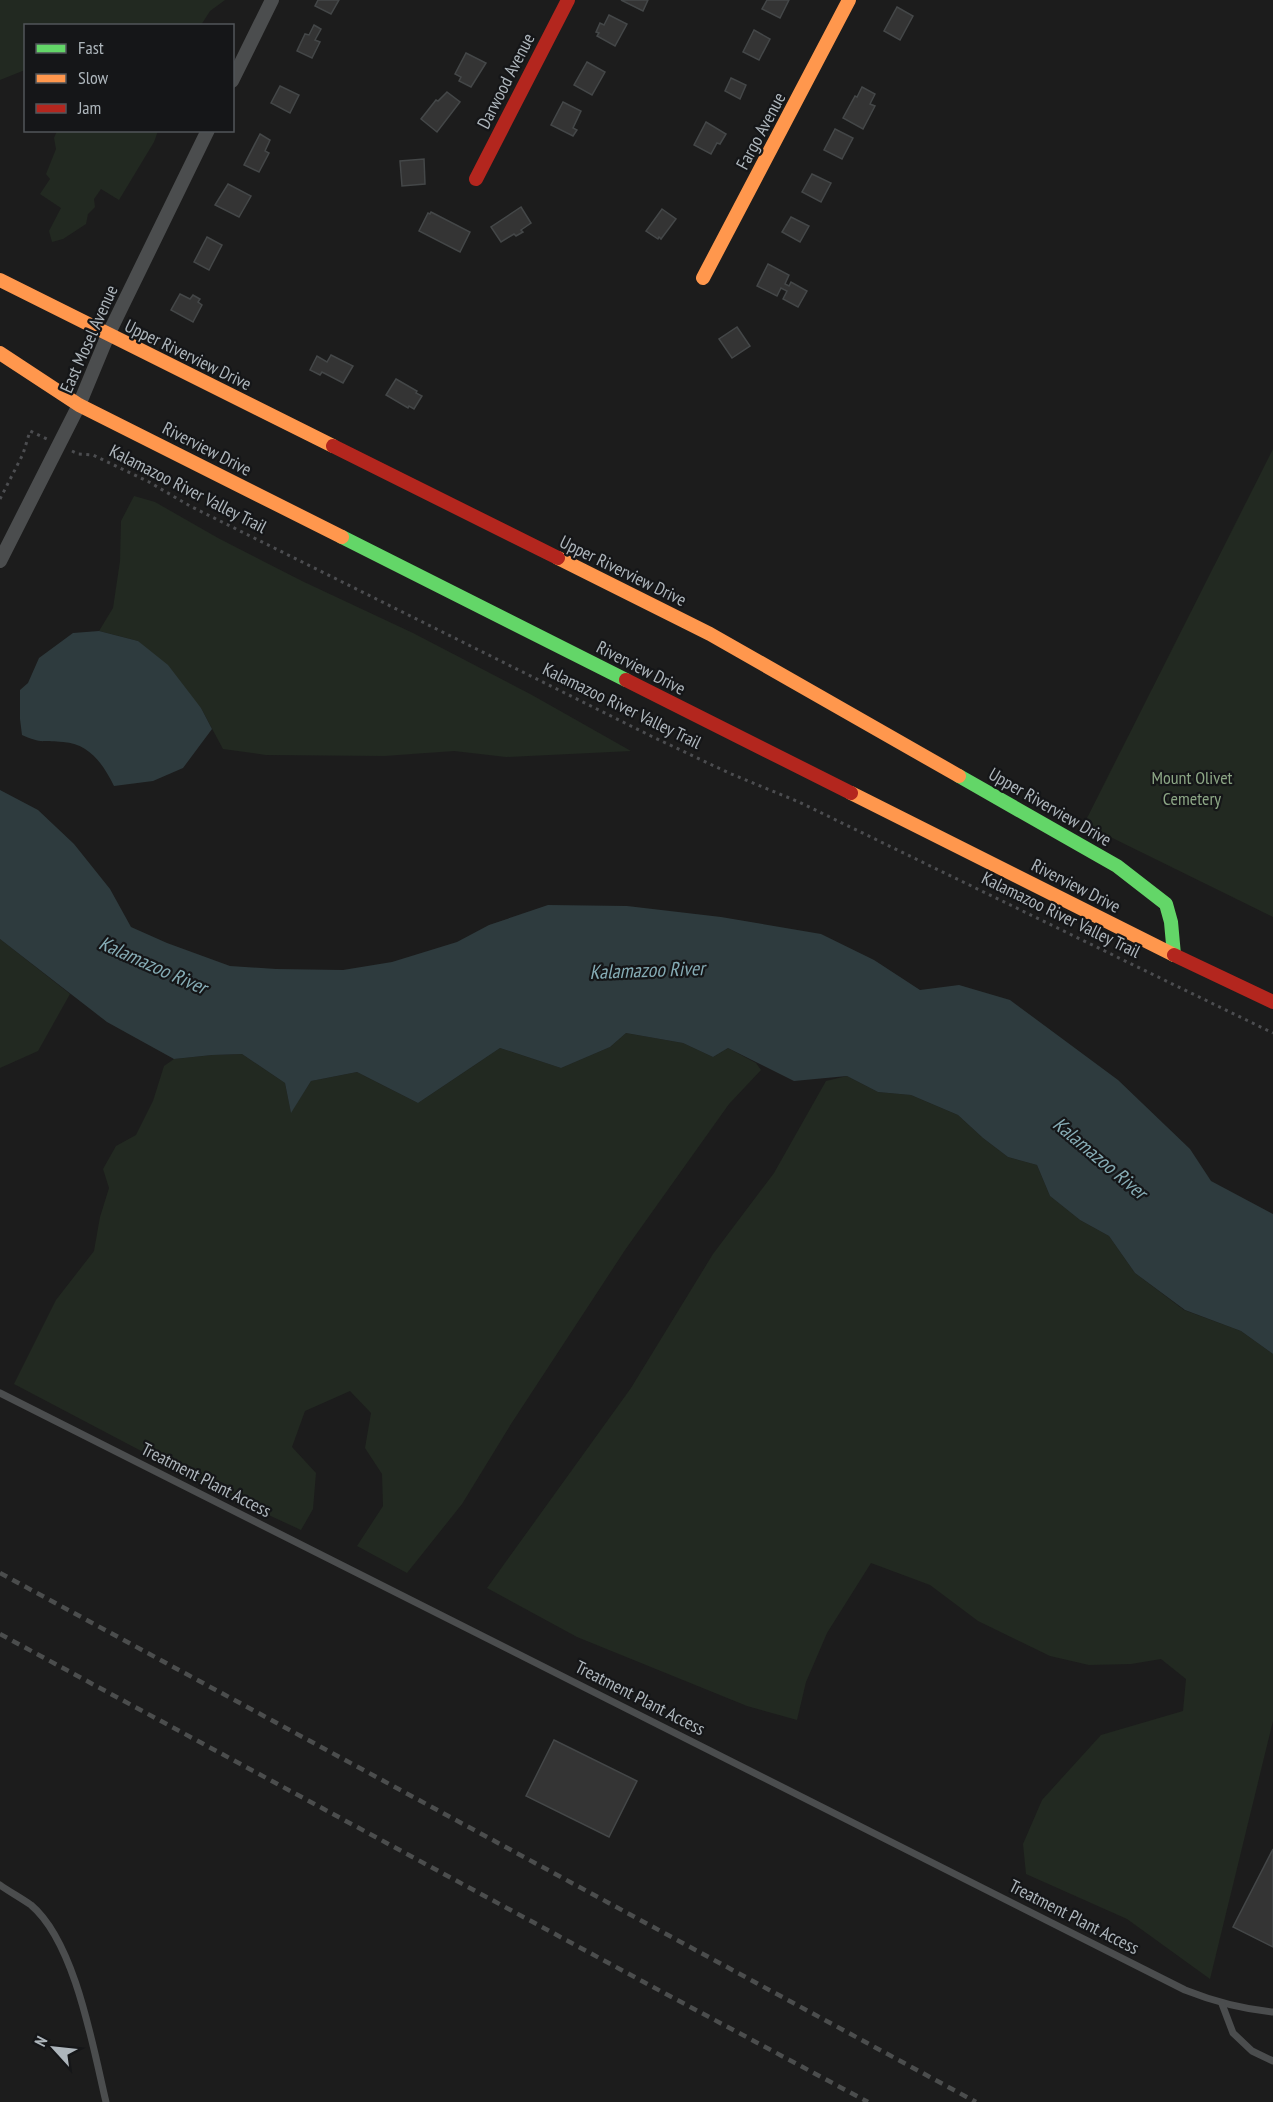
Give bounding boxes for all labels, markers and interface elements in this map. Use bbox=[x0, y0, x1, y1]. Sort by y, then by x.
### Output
legend bbox=[24, 24, 234, 132]
street label: Darwood Avenue bbox=[472, 29, 539, 132]
text: Fast bbox=[78, 36, 104, 59]
text: Slow bbox=[78, 66, 109, 89]
street label: Fargo Avenue bbox=[731, 88, 790, 173]
text: Jam bbox=[77, 96, 101, 119]
street label: East Mosel Avenue bbox=[55, 281, 123, 396]
street label: Upper Riverview Drive bbox=[121, 314, 255, 395]
street label: Riverview Drive bbox=[159, 416, 256, 481]
street label: Kalamazoo River Valley Trail bbox=[106, 439, 271, 539]
street label: Upper Riverview Drive bbox=[556, 530, 690, 611]
street label: Riverview Drive bbox=[593, 635, 690, 700]
street label: Kalamazoo River Valley Trail bbox=[539, 657, 706, 754]
street label: Upper Riverview Drive bbox=[985, 762, 1116, 851]
park label: Mount Olivet Cemetery bbox=[1151, 766, 1233, 810]
street label: Riverview Drive bbox=[1028, 853, 1125, 918]
street label: Kalamazoo River Valley Trail bbox=[978, 866, 1145, 963]
water label: Kalamazoo River bbox=[95, 930, 213, 1001]
water label: Kalamazoo River bbox=[589, 955, 707, 985]
water label: Kalamazoo River bbox=[1048, 1111, 1154, 1207]
street label: Treatment Plant Access bbox=[137, 1437, 275, 1522]
street label: Treatment Plant Access bbox=[571, 1655, 709, 1740]
street label: Treatment Plant Access bbox=[1005, 1874, 1143, 1959]
north arrow bbox=[24, 2018, 84, 2078]
text: N bbox=[30, 2033, 52, 2050]

